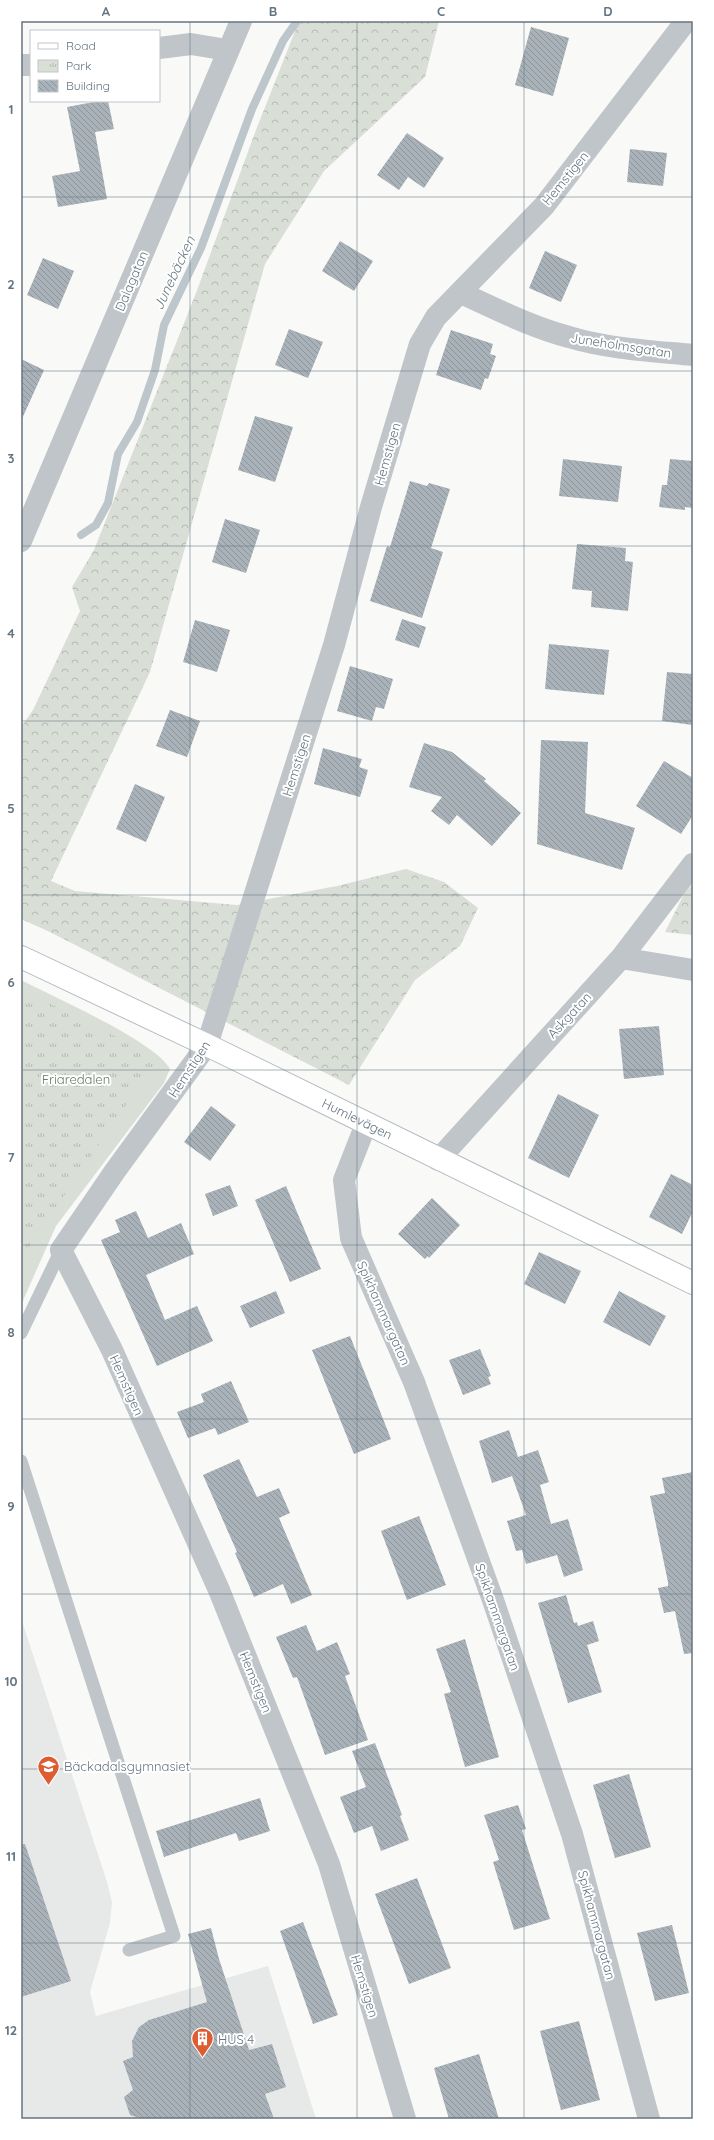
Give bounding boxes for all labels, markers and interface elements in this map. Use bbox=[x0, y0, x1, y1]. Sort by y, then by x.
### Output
text: A bbox=[102, 3, 111, 19]
text: B bbox=[269, 3, 277, 19]
text: C bbox=[437, 3, 445, 19]
text: D bbox=[603, 3, 613, 19]
legend bbox=[30, 30, 160, 102]
text: Road bbox=[66, 38, 96, 53]
text: Park bbox=[66, 58, 91, 73]
text: Building bbox=[66, 78, 110, 93]
text: 1 bbox=[8, 101, 14, 117]
street label: Hemstigen bbox=[538, 148, 592, 208]
water label: Junebäcken bbox=[149, 232, 199, 313]
street label: Dalagatan bbox=[111, 248, 151, 314]
text: 2 bbox=[7, 276, 15, 292]
street label: Juneholmsgatan bbox=[570, 329, 672, 361]
street label: Hemstigen bbox=[370, 421, 404, 487]
text: 3 bbox=[8, 450, 15, 466]
text: 4 bbox=[7, 625, 15, 641]
street label: Hemstigen bbox=[278, 732, 314, 798]
text: 5 bbox=[7, 800, 15, 816]
text: 6 bbox=[7, 974, 15, 990]
street label: Askgatan bbox=[544, 989, 594, 1041]
street label: Hemstigen bbox=[165, 1038, 213, 1100]
park label: Friaredalen bbox=[42, 1071, 110, 1087]
street label: Humlevägen bbox=[319, 1095, 395, 1143]
text: 7 bbox=[7, 1149, 15, 1165]
street label: Spikhammargatan bbox=[354, 1258, 414, 1368]
text: 8 bbox=[7, 1324, 15, 1340]
street label: Hemstigen bbox=[107, 1352, 147, 1418]
text: 9 bbox=[7, 1498, 15, 1514]
street label: Spikhammargatan bbox=[472, 1561, 524, 1673]
street label: Hemstigen bbox=[236, 1649, 276, 1715]
text: 10 bbox=[4, 1673, 18, 1689]
school or university icon: Bäckadalsgymnasiet bbox=[35, 1753, 61, 1786]
place label: Bäckadalsgymnasiet bbox=[64, 1758, 190, 1774]
text: 11 bbox=[6, 1848, 16, 1864]
street label: Spikhammargatan bbox=[575, 1869, 619, 1981]
street label: Hemstigen bbox=[348, 1953, 382, 2019]
text: 12 bbox=[5, 2022, 17, 2038]
building icon: HUS 4 bbox=[189, 2026, 215, 2059]
place label: HUS 4 bbox=[218, 2031, 254, 2047]

